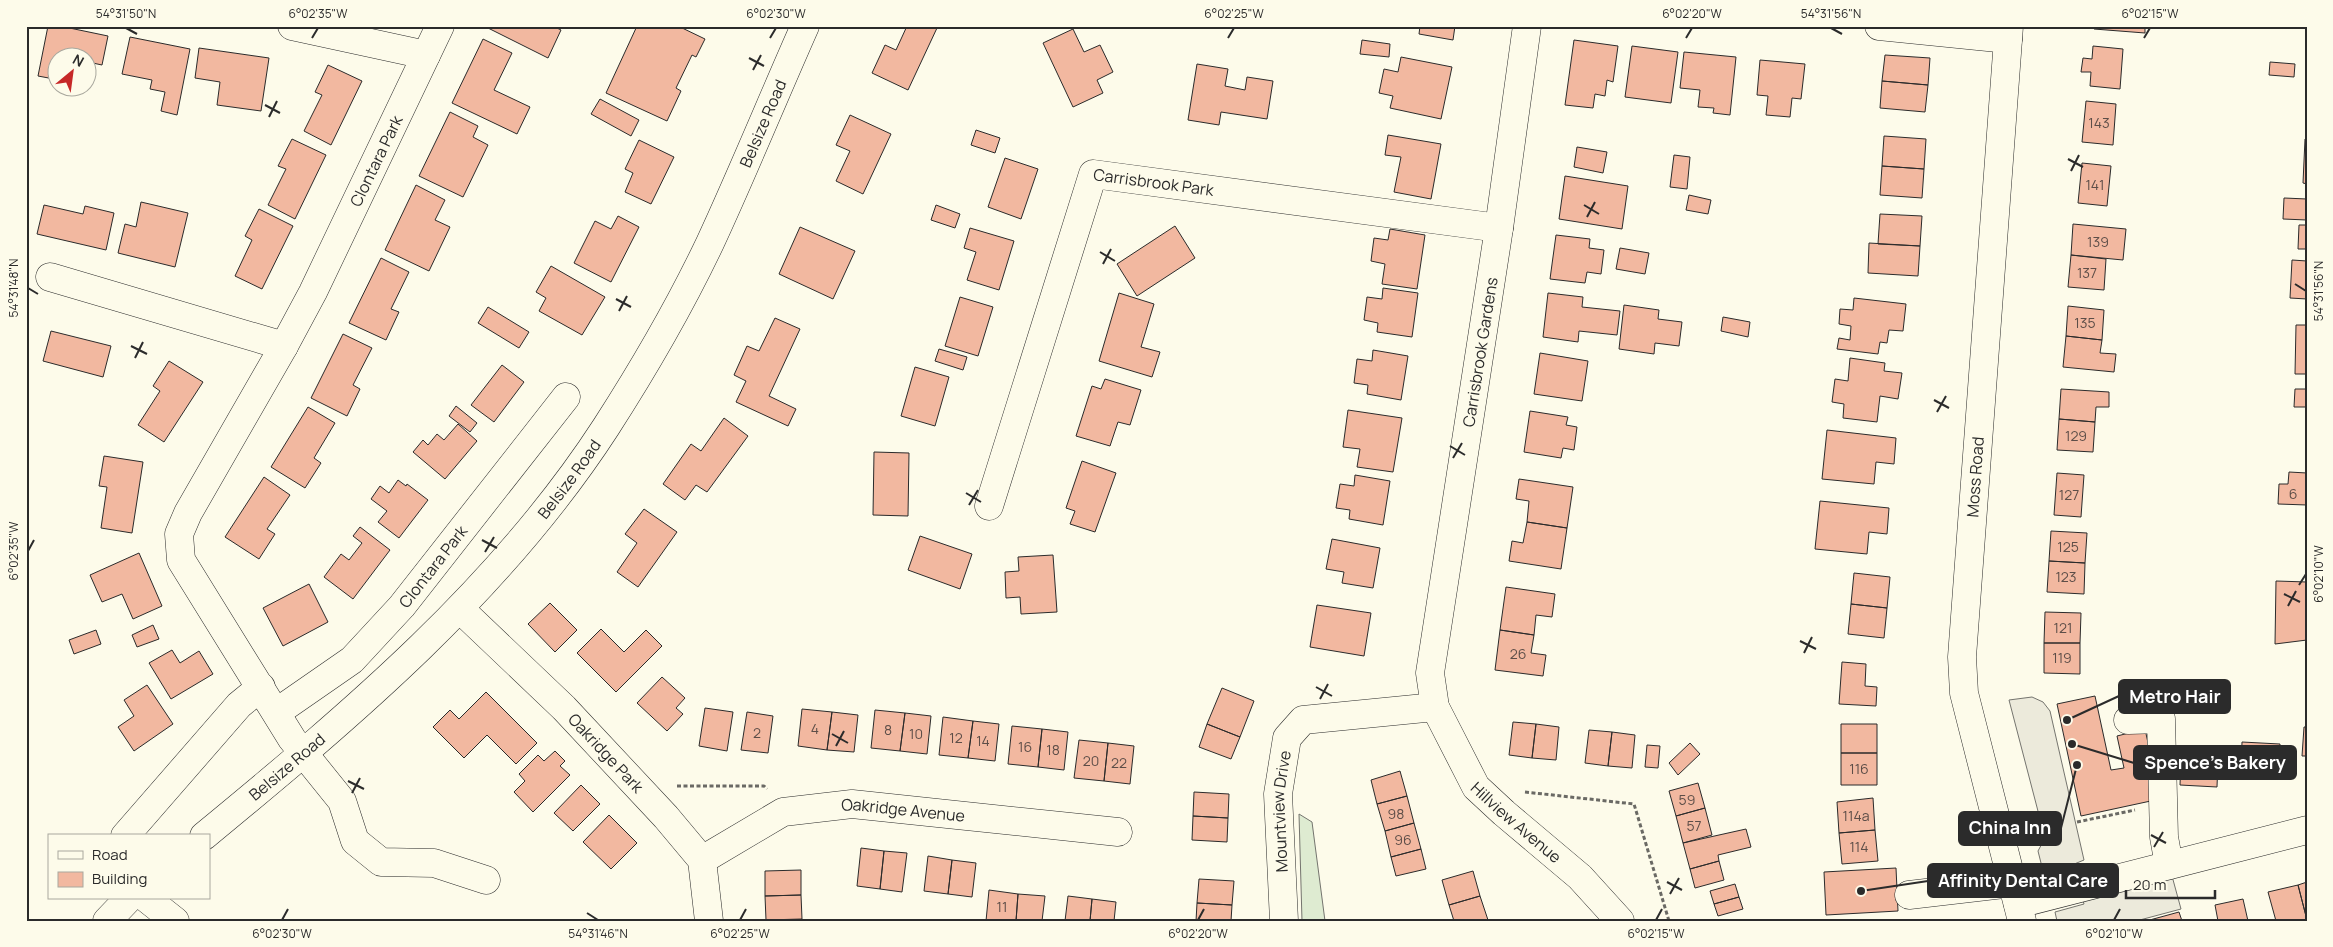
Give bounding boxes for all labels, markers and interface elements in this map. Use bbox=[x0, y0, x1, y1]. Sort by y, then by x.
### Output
text: 54°31'50"N bbox=[96, 5, 156, 22]
text: 6°02'35"W bbox=[288, 5, 348, 22]
text: 6°02'30"W bbox=[746, 5, 806, 22]
text: 6°02'25"W bbox=[1204, 5, 1264, 22]
text: 6°02'20"W bbox=[1662, 5, 1723, 22]
text: 54°31'56"N bbox=[1801, 5, 1861, 22]
text: 6°02'15"W bbox=[2121, 5, 2179, 22]
north arrow bbox=[48, 48, 98, 98]
text: N bbox=[70, 49, 88, 71]
street label: Belsize Road bbox=[734, 76, 791, 171]
street label: Clontara Park bbox=[344, 111, 408, 210]
house number: 143 bbox=[2088, 113, 2110, 132]
street label: Carrisbrook Park bbox=[1092, 163, 1216, 201]
house number: 141 bbox=[2085, 175, 2105, 194]
house number: 139 bbox=[2087, 232, 2109, 251]
text: 54°31'48"N bbox=[5, 259, 22, 317]
text: 54°31'56"N bbox=[2310, 261, 2327, 321]
house number: 137 bbox=[2077, 263, 2097, 282]
street label: Carrisbrook Gardens bbox=[1457, 275, 1503, 429]
house number: 135 bbox=[2074, 313, 2096, 332]
house number: 129 bbox=[2065, 426, 2087, 445]
street label: Belsize Road bbox=[532, 435, 606, 523]
street label: Moss Road bbox=[1961, 436, 1989, 518]
house number: 6 bbox=[2289, 484, 2297, 503]
house number: 127 bbox=[2059, 485, 2079, 504]
street label: Clontara Park bbox=[394, 520, 473, 612]
text: 6°02'35"W bbox=[5, 521, 22, 581]
house number: 125 bbox=[2057, 537, 2079, 556]
text: 6°02'10"W bbox=[2310, 544, 2327, 603]
house number: 123 bbox=[2055, 567, 2077, 586]
house number: 121 bbox=[2054, 618, 2072, 637]
house number: 26 bbox=[1510, 644, 1526, 663]
house number: 119 bbox=[2052, 648, 2072, 667]
callout: Metro Hair bbox=[2119, 680, 2230, 713]
text: Metro Hair bbox=[2129, 684, 2221, 708]
street label: Oakridge Park bbox=[563, 708, 649, 798]
house number: 4 bbox=[811, 719, 819, 738]
house number: 8 bbox=[884, 720, 892, 739]
house number: 2 bbox=[753, 723, 761, 742]
house number: 10 bbox=[909, 724, 923, 743]
street label: Belsize Road bbox=[244, 728, 330, 805]
house number: 12 bbox=[949, 728, 963, 747]
house number: 14 bbox=[976, 731, 990, 750]
house number: 16 bbox=[1018, 737, 1032, 756]
house number: 18 bbox=[1046, 740, 1060, 759]
callout: Spence's Bakery bbox=[2134, 746, 2296, 779]
street label: Mountview Drive bbox=[1267, 749, 1296, 873]
text: Spence's Bakery bbox=[2144, 750, 2286, 774]
house number: 20 bbox=[1083, 751, 1099, 770]
house number: 22 bbox=[1111, 753, 1127, 772]
house number: 116 bbox=[1849, 759, 1869, 778]
street label: Hillview Avenue bbox=[1466, 777, 1566, 868]
house number: 59 bbox=[1679, 790, 1695, 809]
street label: Oakridge Avenue bbox=[840, 793, 966, 827]
house number: 98 bbox=[1388, 804, 1404, 823]
house number: 114a bbox=[1843, 806, 1869, 825]
callout: China Inn bbox=[1959, 812, 2061, 845]
text: China Inn bbox=[1969, 815, 2051, 839]
house number: 57 bbox=[1686, 816, 1702, 835]
house number: 96 bbox=[1394, 830, 1412, 849]
legend bbox=[48, 834, 210, 900]
house number: 114 bbox=[1849, 837, 1869, 856]
text: Road bbox=[92, 844, 128, 865]
callout: Affinity Dental Care bbox=[1928, 864, 2118, 897]
scale bar bbox=[2126, 867, 2214, 899]
text: Building bbox=[92, 868, 147, 889]
text: Affinity Dental Care bbox=[1938, 868, 2108, 892]
text: 20 m bbox=[2133, 874, 2166, 895]
house number: 11 bbox=[997, 897, 1007, 916]
text: 6°02'30"W bbox=[252, 925, 312, 942]
text: 54°31'46"N bbox=[568, 925, 628, 942]
text: 6°02'25"W bbox=[710, 925, 770, 942]
text: 6°02'20"W bbox=[1168, 925, 1229, 942]
text: 6°02'15"W bbox=[1627, 925, 1685, 942]
text: 6°02'10"W bbox=[2085, 925, 2144, 942]

